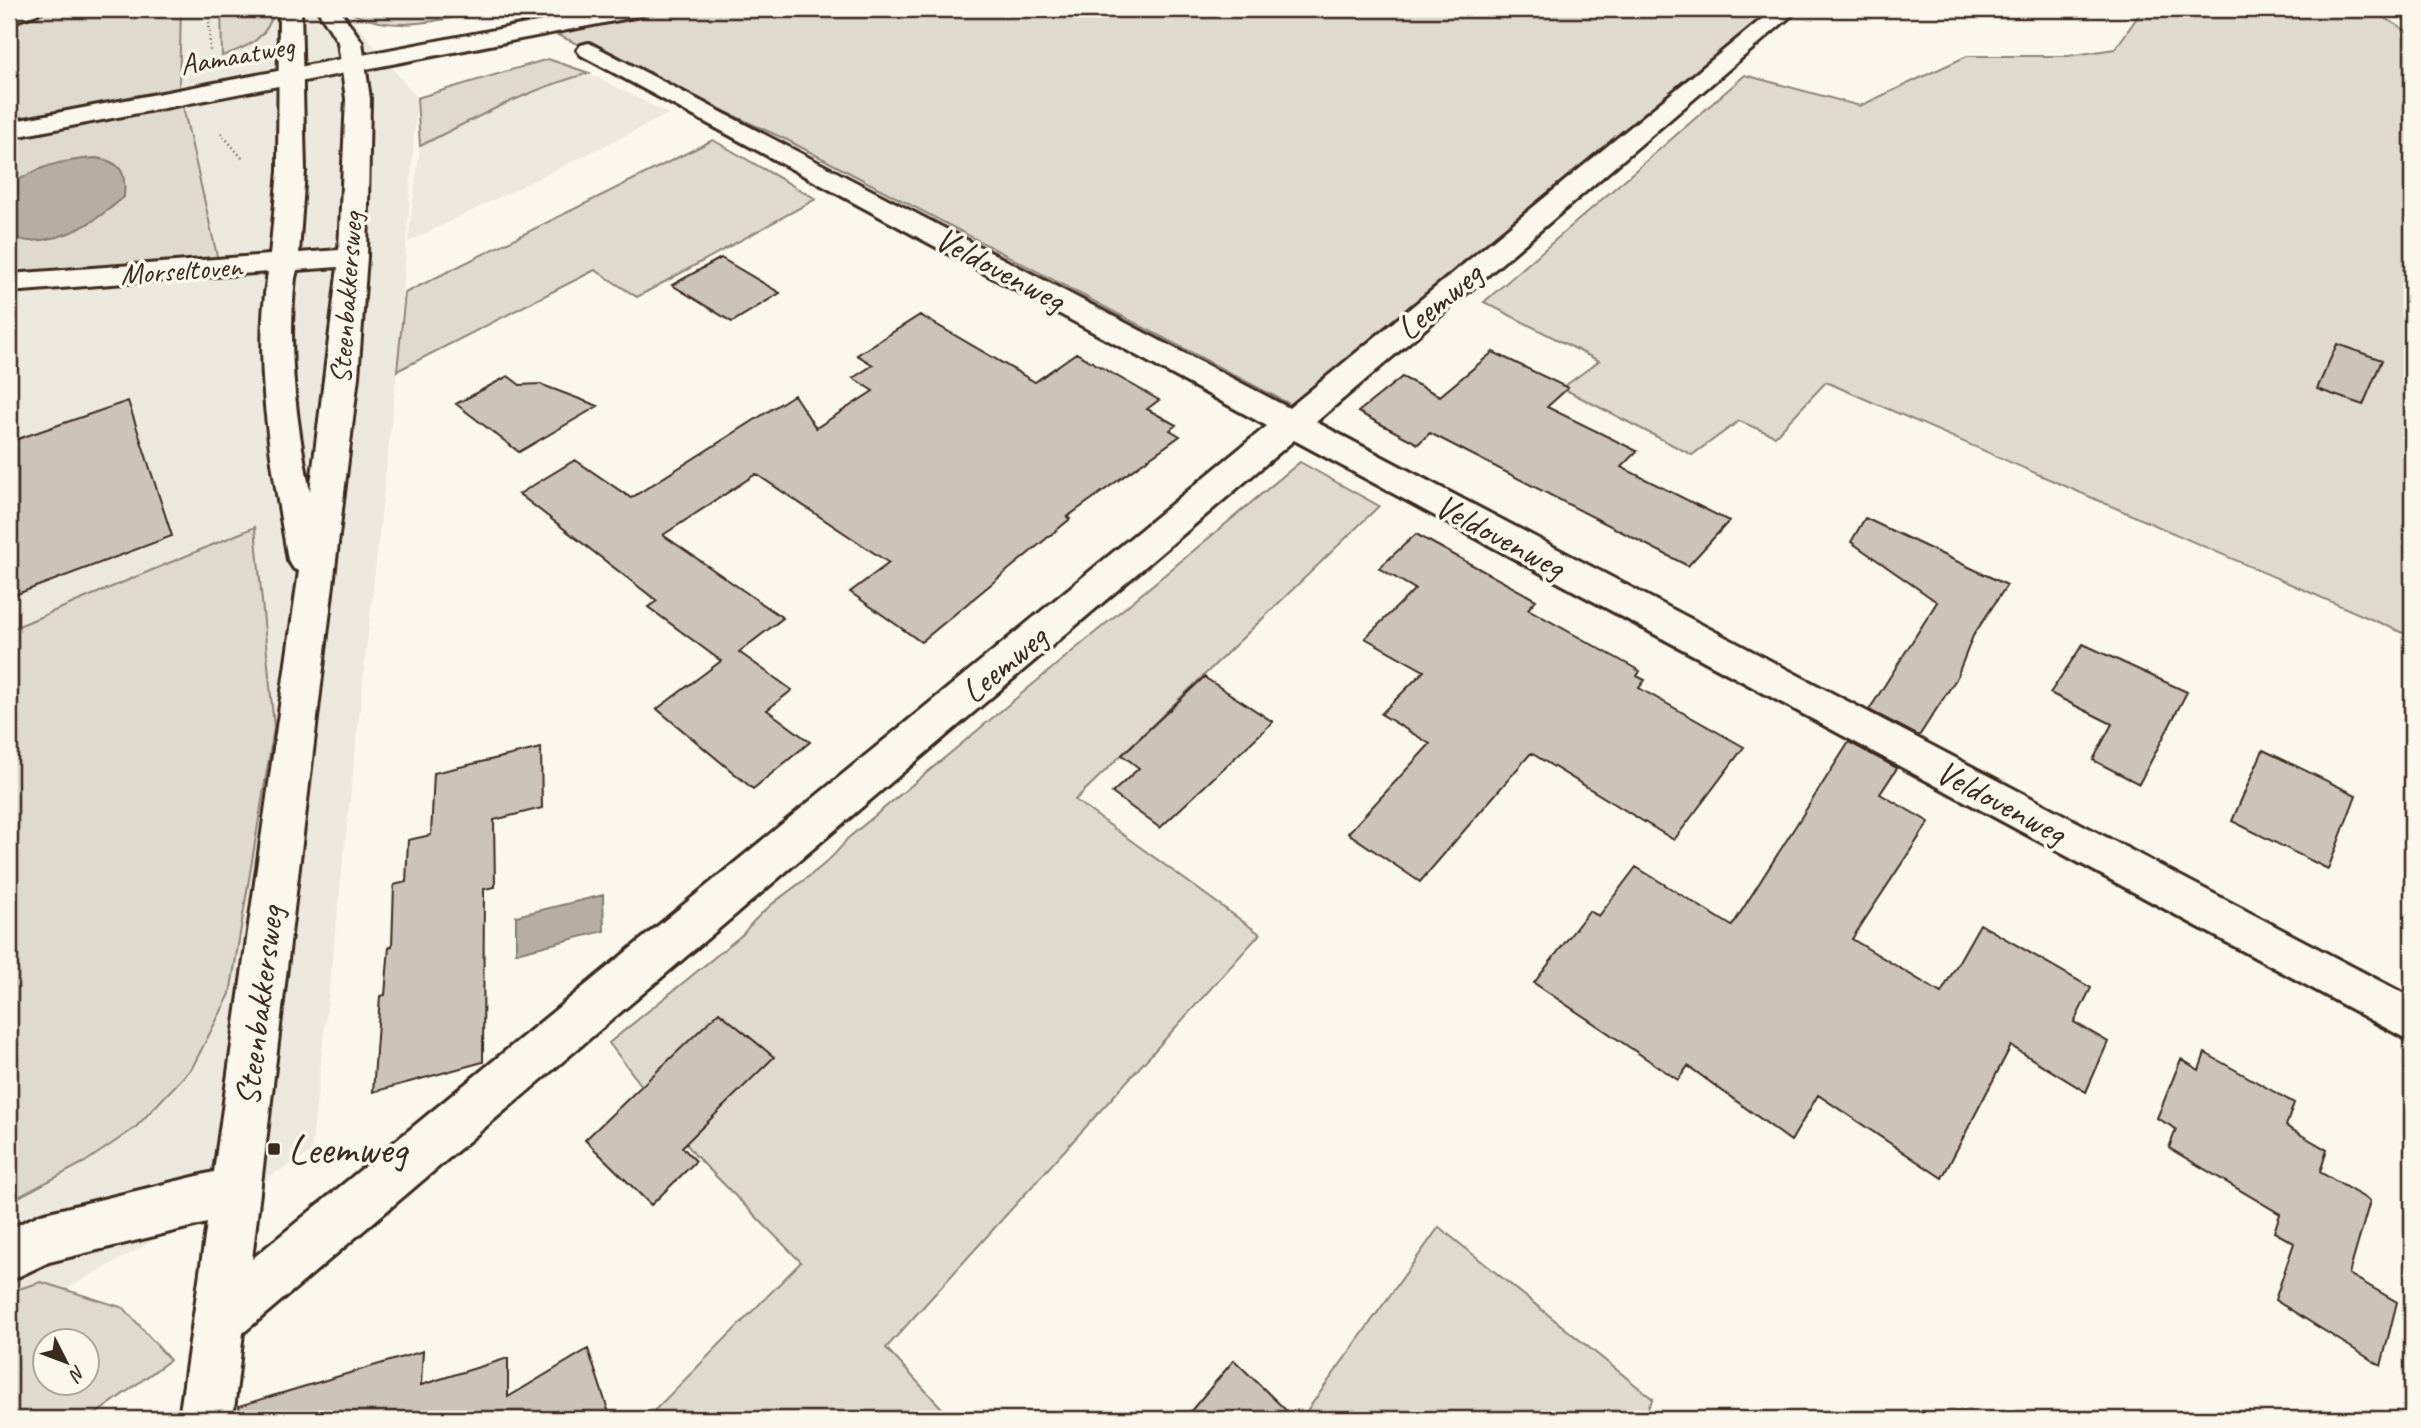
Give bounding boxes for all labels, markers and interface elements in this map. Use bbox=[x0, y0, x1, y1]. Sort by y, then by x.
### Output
street label: Aamaatweg bbox=[177, 26, 298, 84]
street label: Steenbakkersweg bbox=[321, 209, 371, 385]
street label: Veldovenweg bbox=[927, 216, 1075, 323]
street label: Morseltoven bbox=[119, 247, 245, 293]
street label: Leemweg bbox=[1387, 250, 1493, 350]
street label: Veldovenweg bbox=[1427, 483, 1575, 590]
street label: Leemweg bbox=[952, 613, 1058, 713]
street label: Veldovenweg bbox=[1928, 749, 2076, 856]
street label: Steenbakkersweg bbox=[224, 901, 294, 1108]
place label: Leemweg bbox=[288, 1123, 409, 1176]
marker: Leemweg bbox=[266, 1141, 282, 1157]
north arrow bbox=[32, 1326, 102, 1396]
text: N bbox=[63, 1360, 91, 1388]

